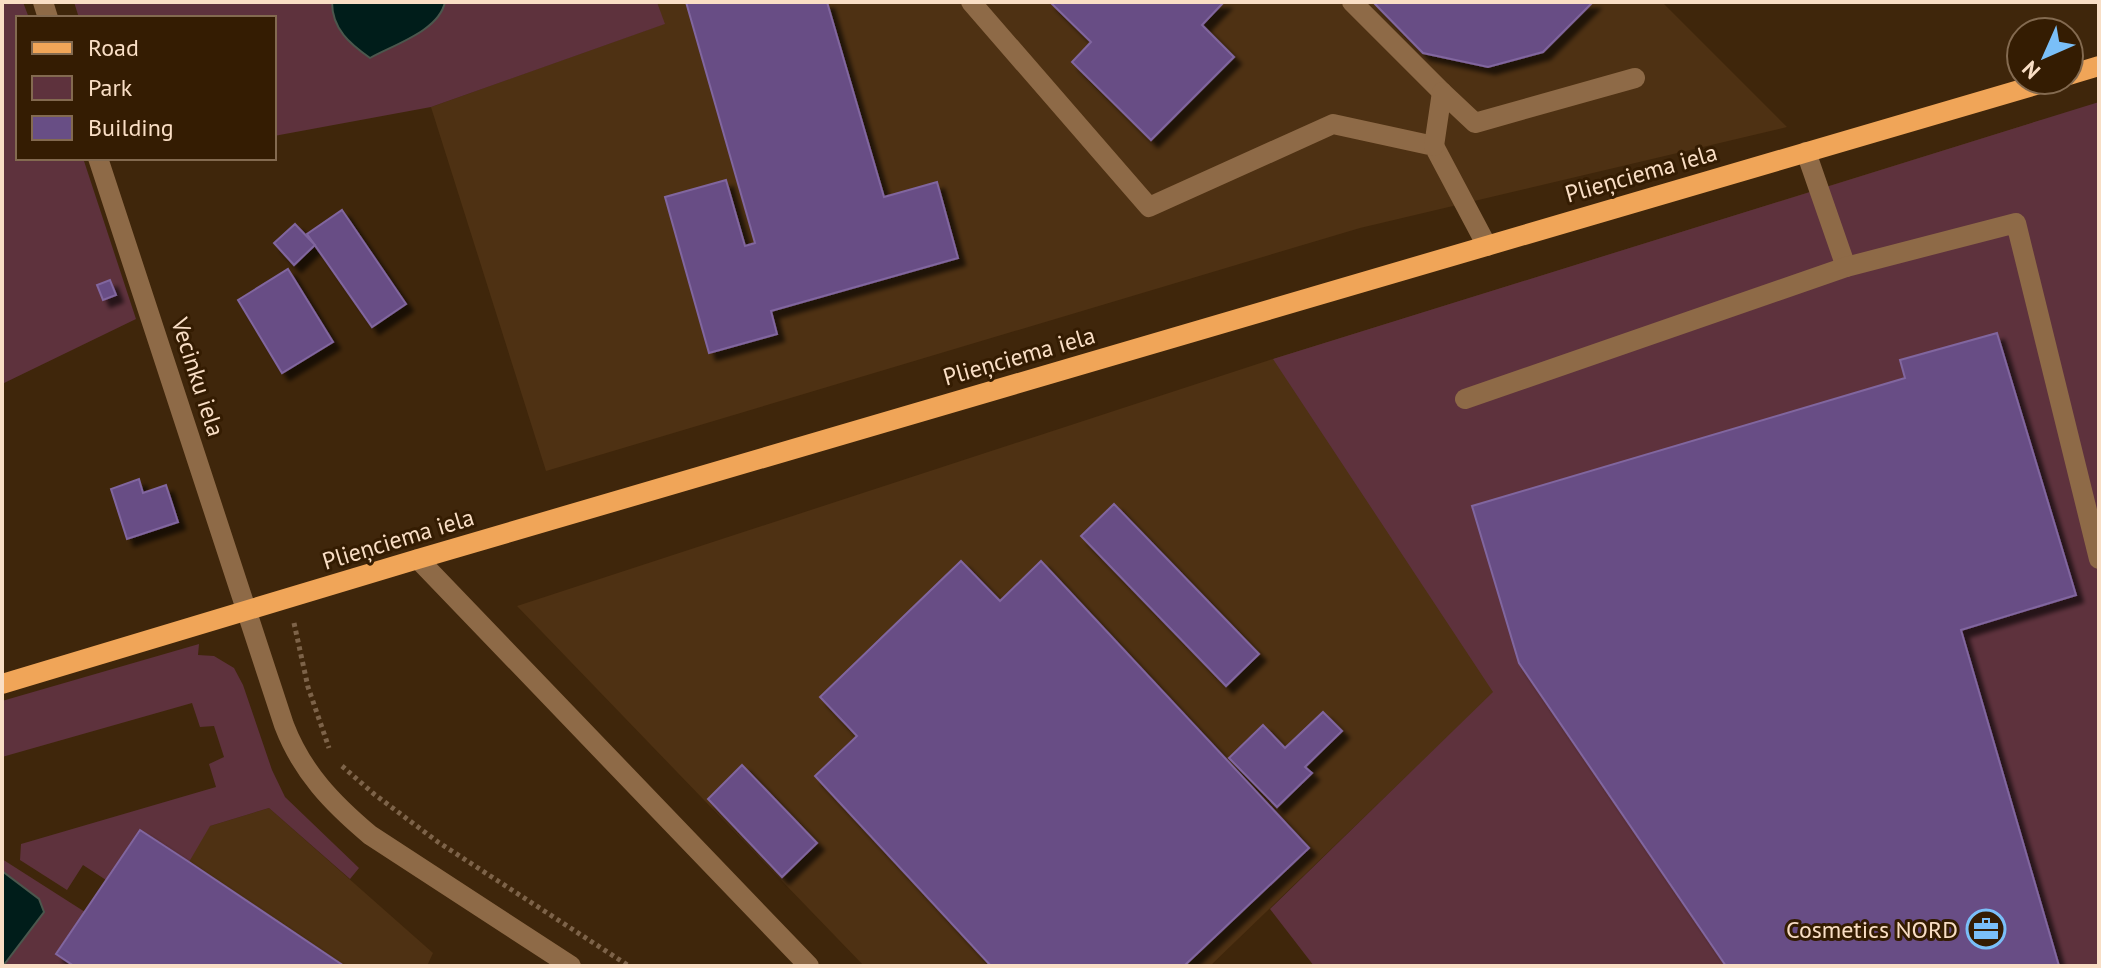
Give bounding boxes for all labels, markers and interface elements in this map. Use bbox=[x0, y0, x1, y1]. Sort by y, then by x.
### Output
legend bbox=[16, 16, 276, 160]
north arrow bbox=[2005, 16, 2085, 96]
text: Road bbox=[88, 32, 139, 63]
text: N bbox=[2016, 55, 2046, 85]
text: Park bbox=[88, 72, 133, 103]
text: Building bbox=[88, 112, 174, 143]
street label: Plieņciema iela bbox=[1561, 136, 1721, 210]
street label: Vecinku iela bbox=[164, 313, 232, 440]
street label: Plieņciema iela bbox=[939, 319, 1099, 393]
street label: Plieņciema iela bbox=[318, 501, 478, 577]
office icon: Cosmetics NORD bbox=[1965, 908, 2007, 950]
place label: Cosmetics NORD bbox=[1786, 914, 1958, 945]

